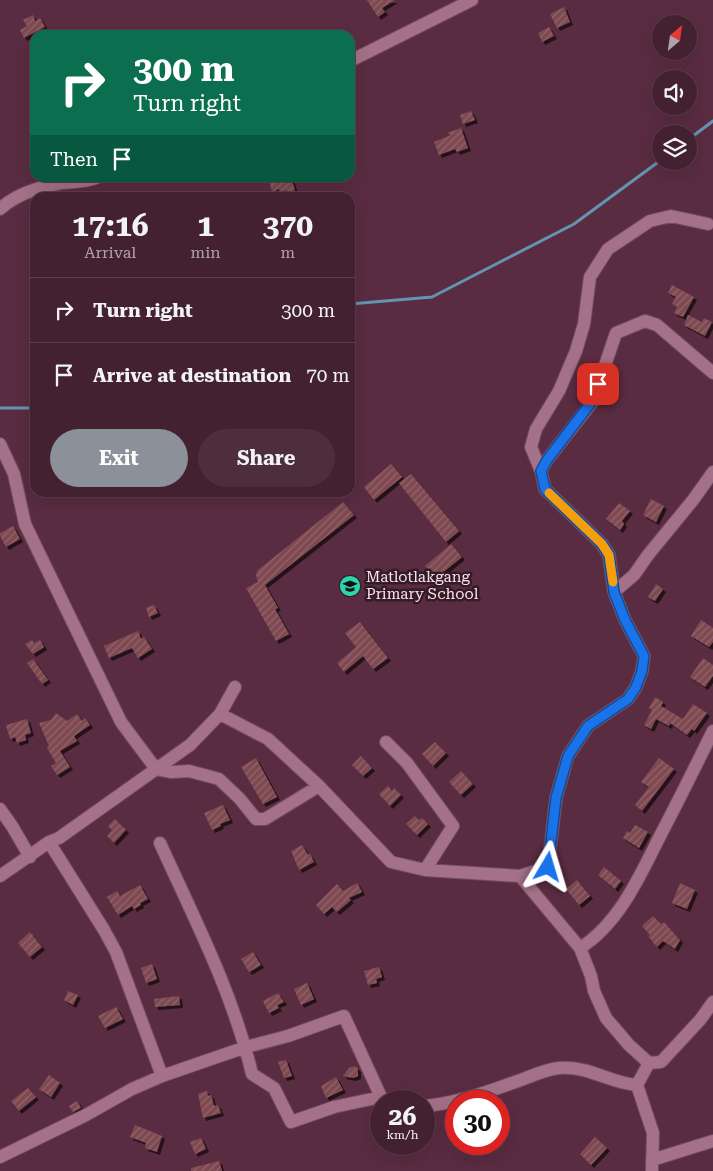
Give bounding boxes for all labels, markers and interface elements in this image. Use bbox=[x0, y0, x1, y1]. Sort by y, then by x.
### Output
north arrow bbox=[652, 15, 698, 60]
map controls bbox=[652, 15, 697, 170]
text: 300 m bbox=[133, 49, 234, 90]
icon: right bbox=[50, 50, 115, 115]
button: sound bbox=[652, 70, 697, 115]
text: Turn right bbox=[133, 91, 241, 116]
button: layers bbox=[652, 125, 697, 170]
icon: arrive bbox=[108, 145, 136, 173]
text: Then bbox=[50, 148, 98, 171]
text: 17:16 bbox=[72, 208, 149, 243]
text: 1 bbox=[197, 208, 214, 243]
text: 370 bbox=[263, 208, 313, 243]
text: Arrival bbox=[84, 243, 136, 262]
text: min bbox=[191, 243, 221, 262]
text: m bbox=[280, 243, 295, 262]
icon: right bbox=[50, 296, 78, 324]
text: Turn right bbox=[93, 299, 193, 322]
text: 300 m bbox=[281, 299, 335, 322]
icon: arrive bbox=[50, 361, 78, 389]
pin bbox=[577, 363, 619, 405]
text: Arrive at destination bbox=[93, 364, 291, 387]
text: 70 m bbox=[306, 364, 350, 387]
icon: arrive bbox=[584, 370, 612, 398]
button: Exit bbox=[50, 429, 188, 487]
button: Share bbox=[198, 429, 335, 487]
place label: Matlotlakgang Primary School bbox=[366, 568, 479, 603]
school or university icon: Matlotlakgang Primary School bbox=[338, 574, 362, 598]
position arrow bbox=[521, 840, 573, 892]
speed limit sign: 30 bbox=[445, 1090, 510, 1155]
text: 26 bbox=[388, 1102, 417, 1131]
text: km/h bbox=[386, 1128, 419, 1142]

